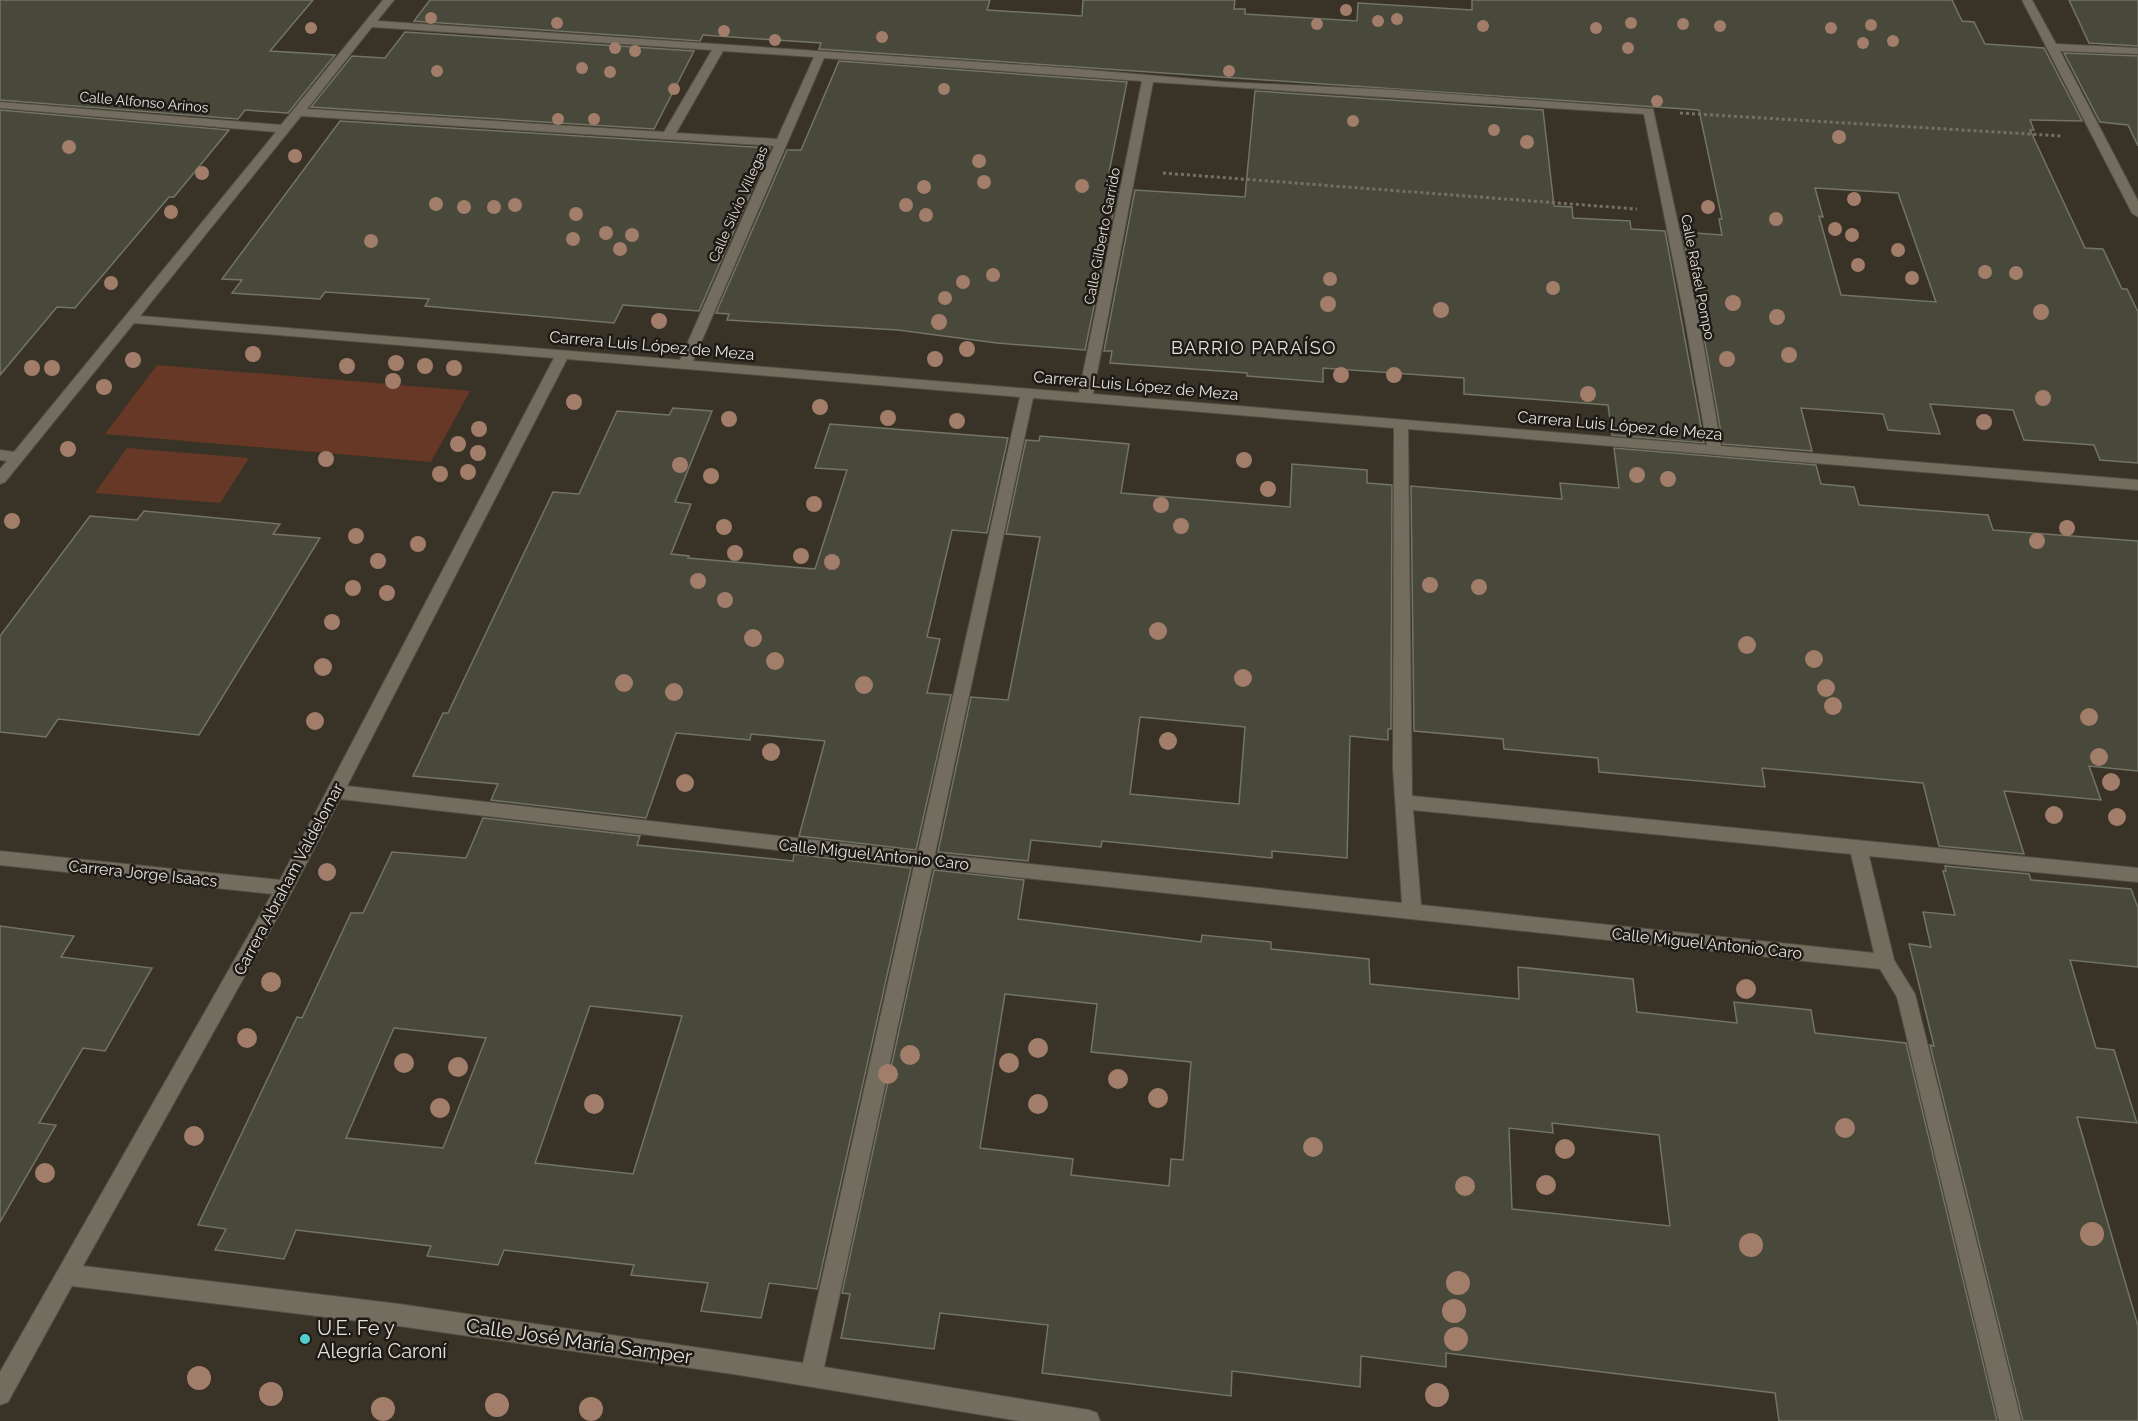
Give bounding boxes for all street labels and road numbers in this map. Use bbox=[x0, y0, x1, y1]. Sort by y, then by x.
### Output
street label: Calle Alfonso Arinos bbox=[79, 88, 209, 116]
street label: Calle Silvio Villegas bbox=[705, 143, 771, 264]
street label: Calle Gilberto Garrido bbox=[1081, 166, 1123, 306]
street label: Calle Rafael Pompo bbox=[1678, 213, 1718, 341]
street label: Carrera Luis López de Meza bbox=[549, 327, 755, 364]
street label: Carrera Luis López de Meza bbox=[1033, 367, 1239, 404]
street label: Carrera Luis López de Meza bbox=[1517, 407, 1723, 444]
street label: Carrera Abraham Valdelomar bbox=[230, 780, 347, 978]
street label: Calle Miguel Antonio Caro bbox=[778, 835, 970, 874]
street label: Carrera Jorge Isaacs bbox=[68, 856, 219, 891]
street label: Calle Miguel Antonio Caro bbox=[1611, 924, 1803, 963]
street label: Calle José María Samper bbox=[464, 1313, 694, 1369]

